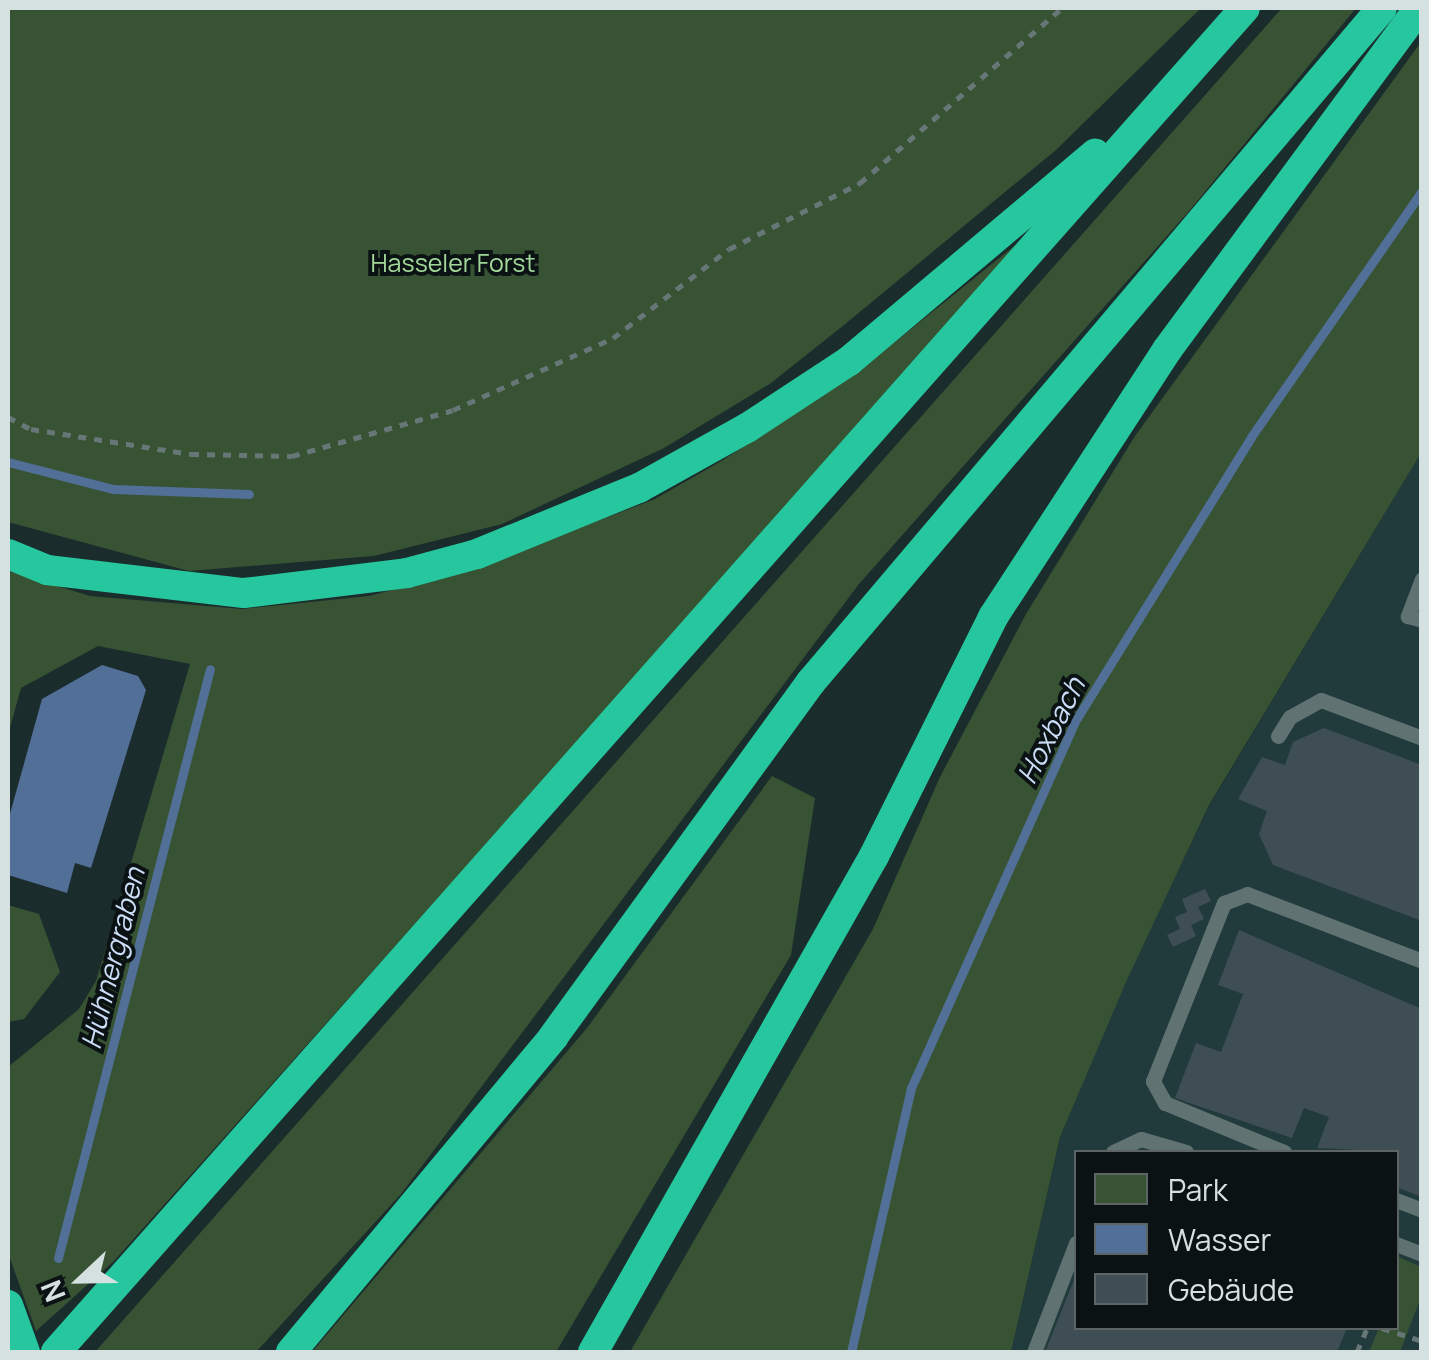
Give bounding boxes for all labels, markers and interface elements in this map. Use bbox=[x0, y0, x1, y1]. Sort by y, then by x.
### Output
park label: Hasseler Forst bbox=[371, 248, 535, 278]
water label: Hoxbach bbox=[1009, 671, 1091, 789]
water label: Hühnergraben bbox=[73, 864, 151, 1052]
legend bbox=[1074, 1150, 1399, 1330]
text: Park bbox=[1168, 1169, 1228, 1210]
text: Wasser bbox=[1168, 1219, 1271, 1260]
north arrow bbox=[30, 1230, 130, 1330]
text: Gebäude bbox=[1168, 1269, 1294, 1310]
text: N bbox=[31, 1275, 74, 1308]

